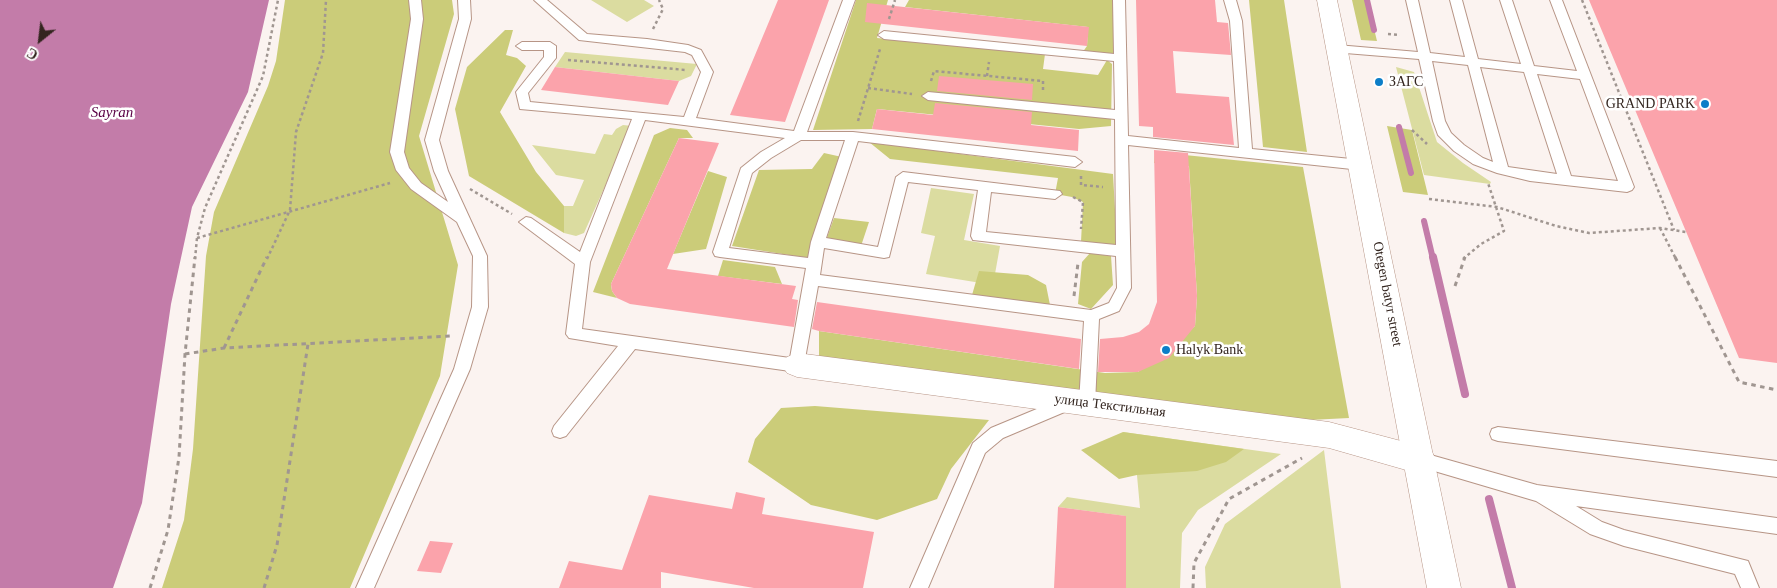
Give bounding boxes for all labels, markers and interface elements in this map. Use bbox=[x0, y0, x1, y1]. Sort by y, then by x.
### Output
north arrow bbox=[15, 15, 65, 65]
text: С bbox=[24, 45, 41, 63]
place label: ЗАГС bbox=[1389, 74, 1423, 90]
marker: ЗАГС bbox=[1373, 76, 1385, 88]
place label: GRAND PARK bbox=[1606, 96, 1695, 112]
marker: GRAND PARK bbox=[1699, 98, 1711, 110]
water label: Sayran bbox=[91, 104, 133, 122]
street label: Otegen batyr street bbox=[1369, 240, 1405, 348]
place label: Halyk Bank bbox=[1176, 342, 1243, 358]
marker: Halyk Bank bbox=[1160, 344, 1172, 356]
street label: улица Текстильная bbox=[1053, 391, 1167, 421]

